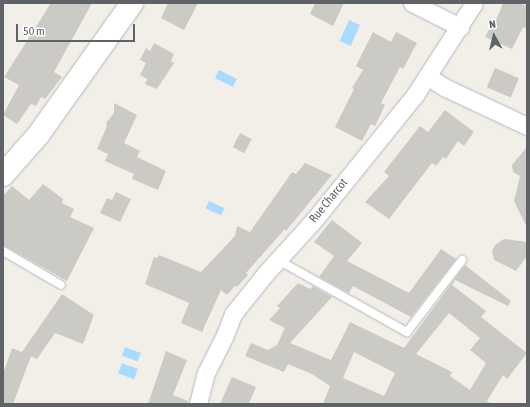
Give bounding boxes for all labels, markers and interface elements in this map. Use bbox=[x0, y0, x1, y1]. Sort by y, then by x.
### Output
scale bar bbox=[18, 16, 137, 42]
north arrow bbox=[474, 16, 514, 56]
text: N bbox=[488, 18, 496, 31]
text: 50 m bbox=[23, 24, 45, 38]
street label: Rue Charcot bbox=[307, 176, 351, 226]

